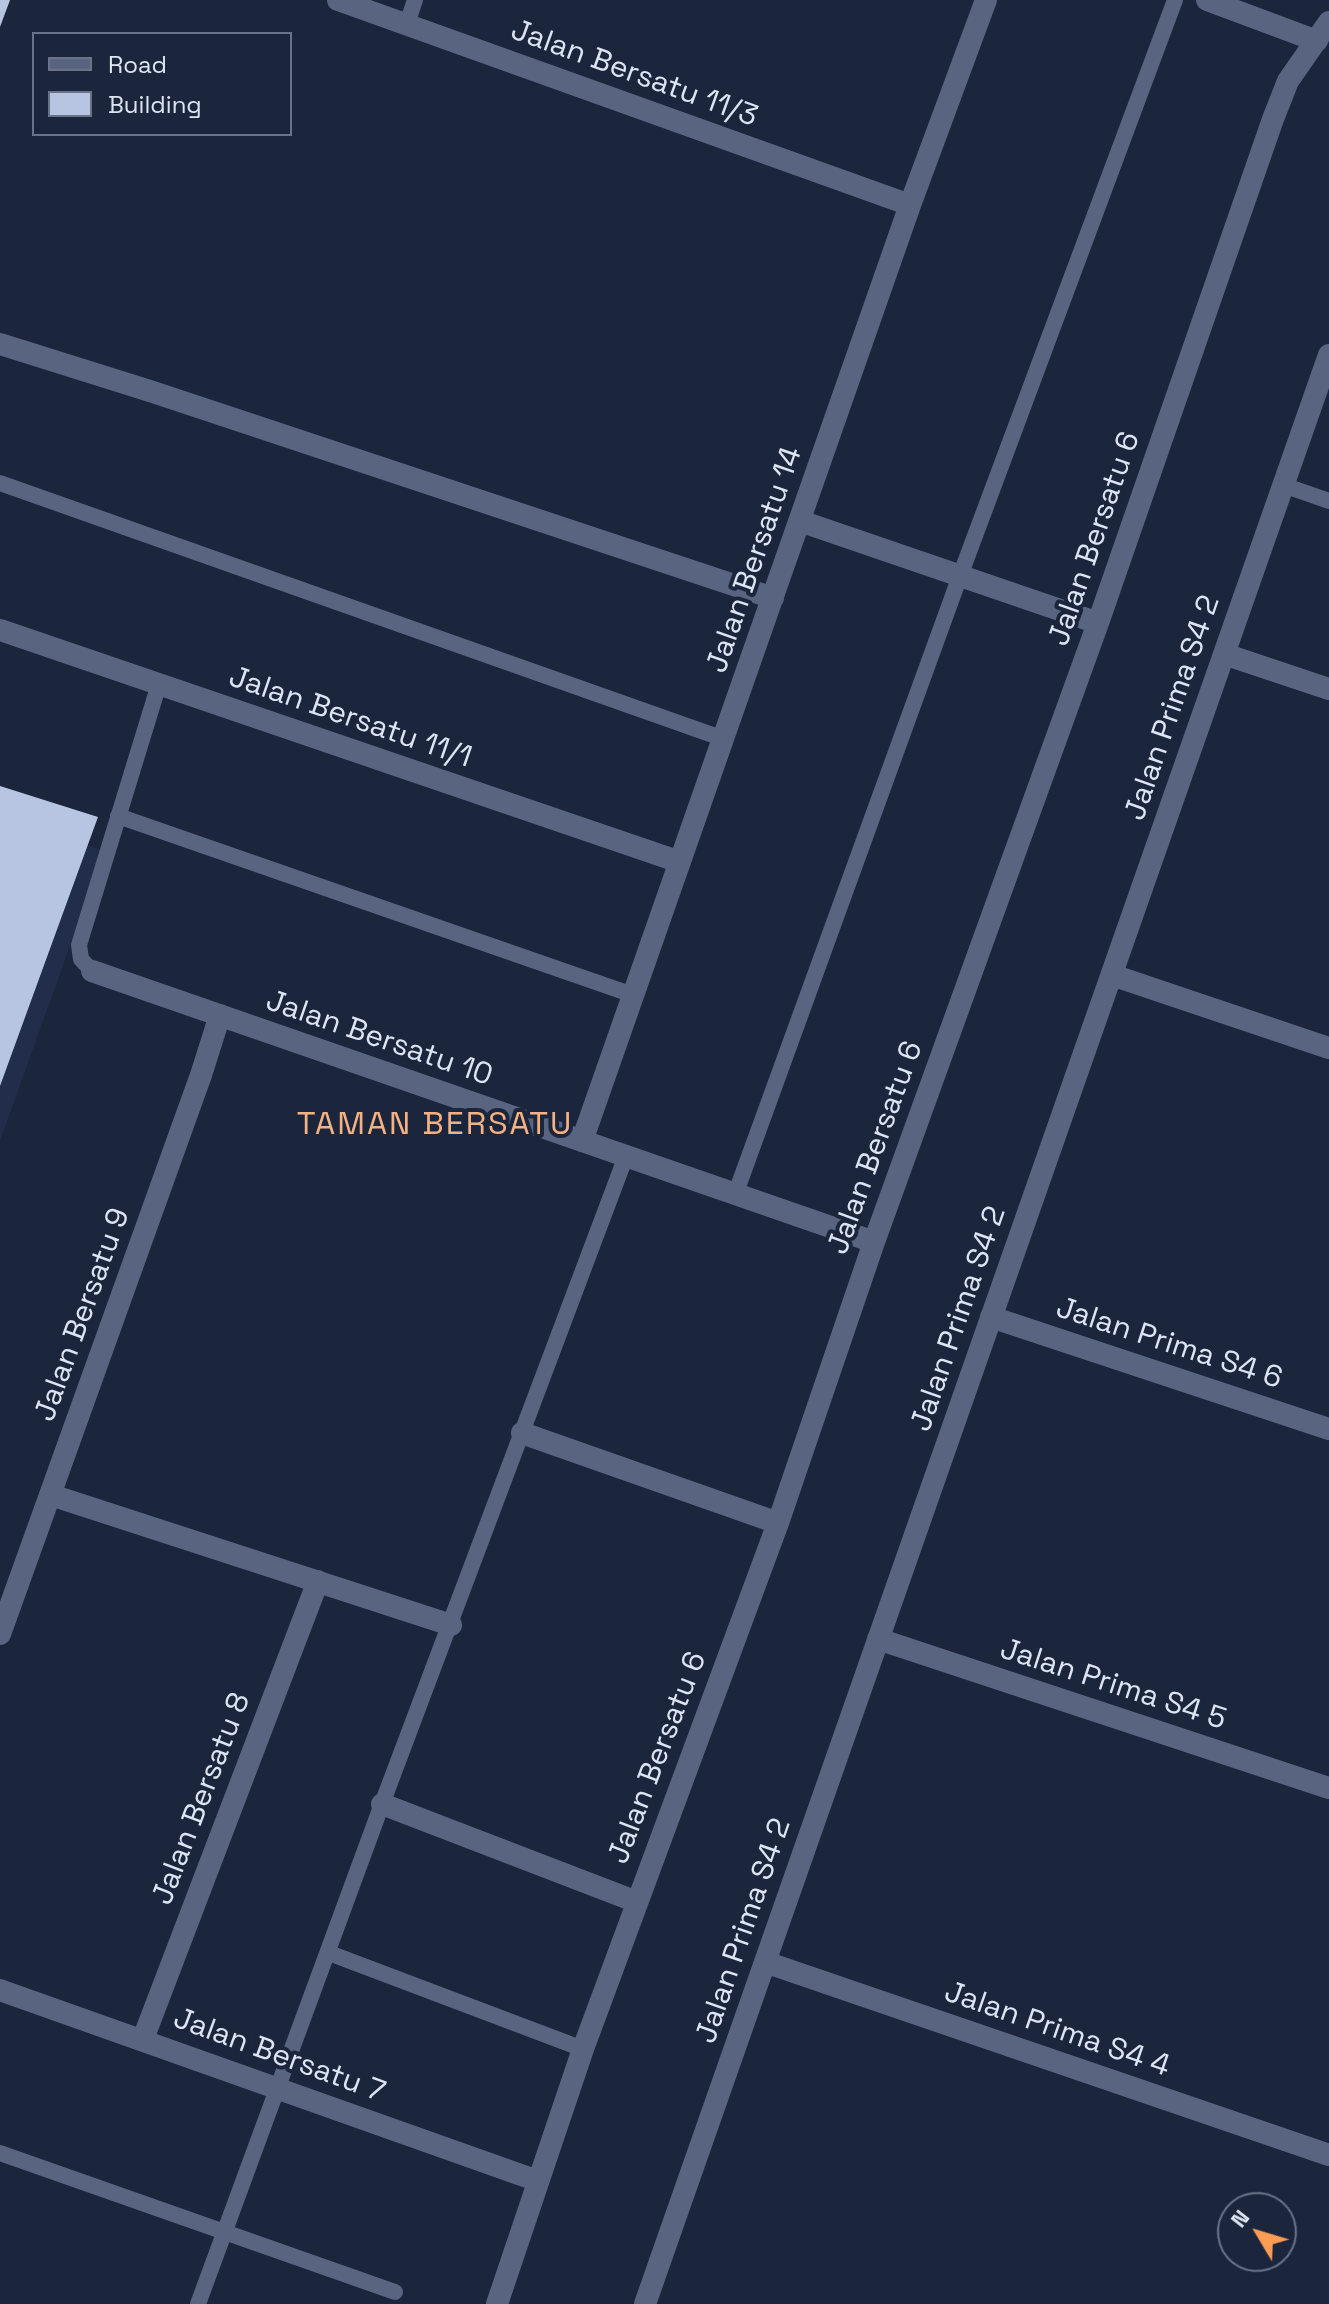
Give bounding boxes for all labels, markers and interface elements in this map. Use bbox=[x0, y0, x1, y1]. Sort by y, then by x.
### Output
street label: Jalan Bersatu 11/3 bbox=[506, 13, 762, 135]
legend bbox=[32, 32, 292, 136]
text: Road bbox=[108, 49, 167, 80]
text: Building bbox=[108, 89, 202, 120]
street label: Jalan Bersatu 6 bbox=[1042, 427, 1148, 651]
street label: Jalan Bersatu 14 bbox=[699, 442, 811, 678]
street label: Jalan Prima S4 2 bbox=[1118, 591, 1228, 825]
street label: Jalan Bersatu 11/1 bbox=[224, 660, 476, 776]
street label: Jalan Bersatu 10 bbox=[261, 983, 497, 1095]
street label: Jalan Bersatu 6 bbox=[821, 1037, 931, 1259]
district label: TAMAN BERSATU bbox=[297, 1106, 573, 1144]
street label: Jalan Prima S4 2 bbox=[904, 1202, 1014, 1436]
street label: Jalan Bersatu 9 bbox=[28, 1204, 138, 1426]
street label: Jalan Prima S4 6 bbox=[1051, 1290, 1287, 1398]
street label: Jalan Prima S4 5 bbox=[996, 1632, 1230, 1738]
street label: Jalan Bersatu 6 bbox=[601, 1647, 715, 1869]
street label: Jalan Bersatu 8 bbox=[145, 1688, 259, 1910]
street label: Jalan Prima S4 2 bbox=[689, 1814, 799, 2048]
street label: Jalan Prima S4 4 bbox=[940, 1975, 1174, 2085]
street label: Jalan Bersatu 7 bbox=[168, 2001, 390, 2111]
north arrow bbox=[1217, 2192, 1297, 2272]
text: N bbox=[1224, 2204, 1255, 2233]

